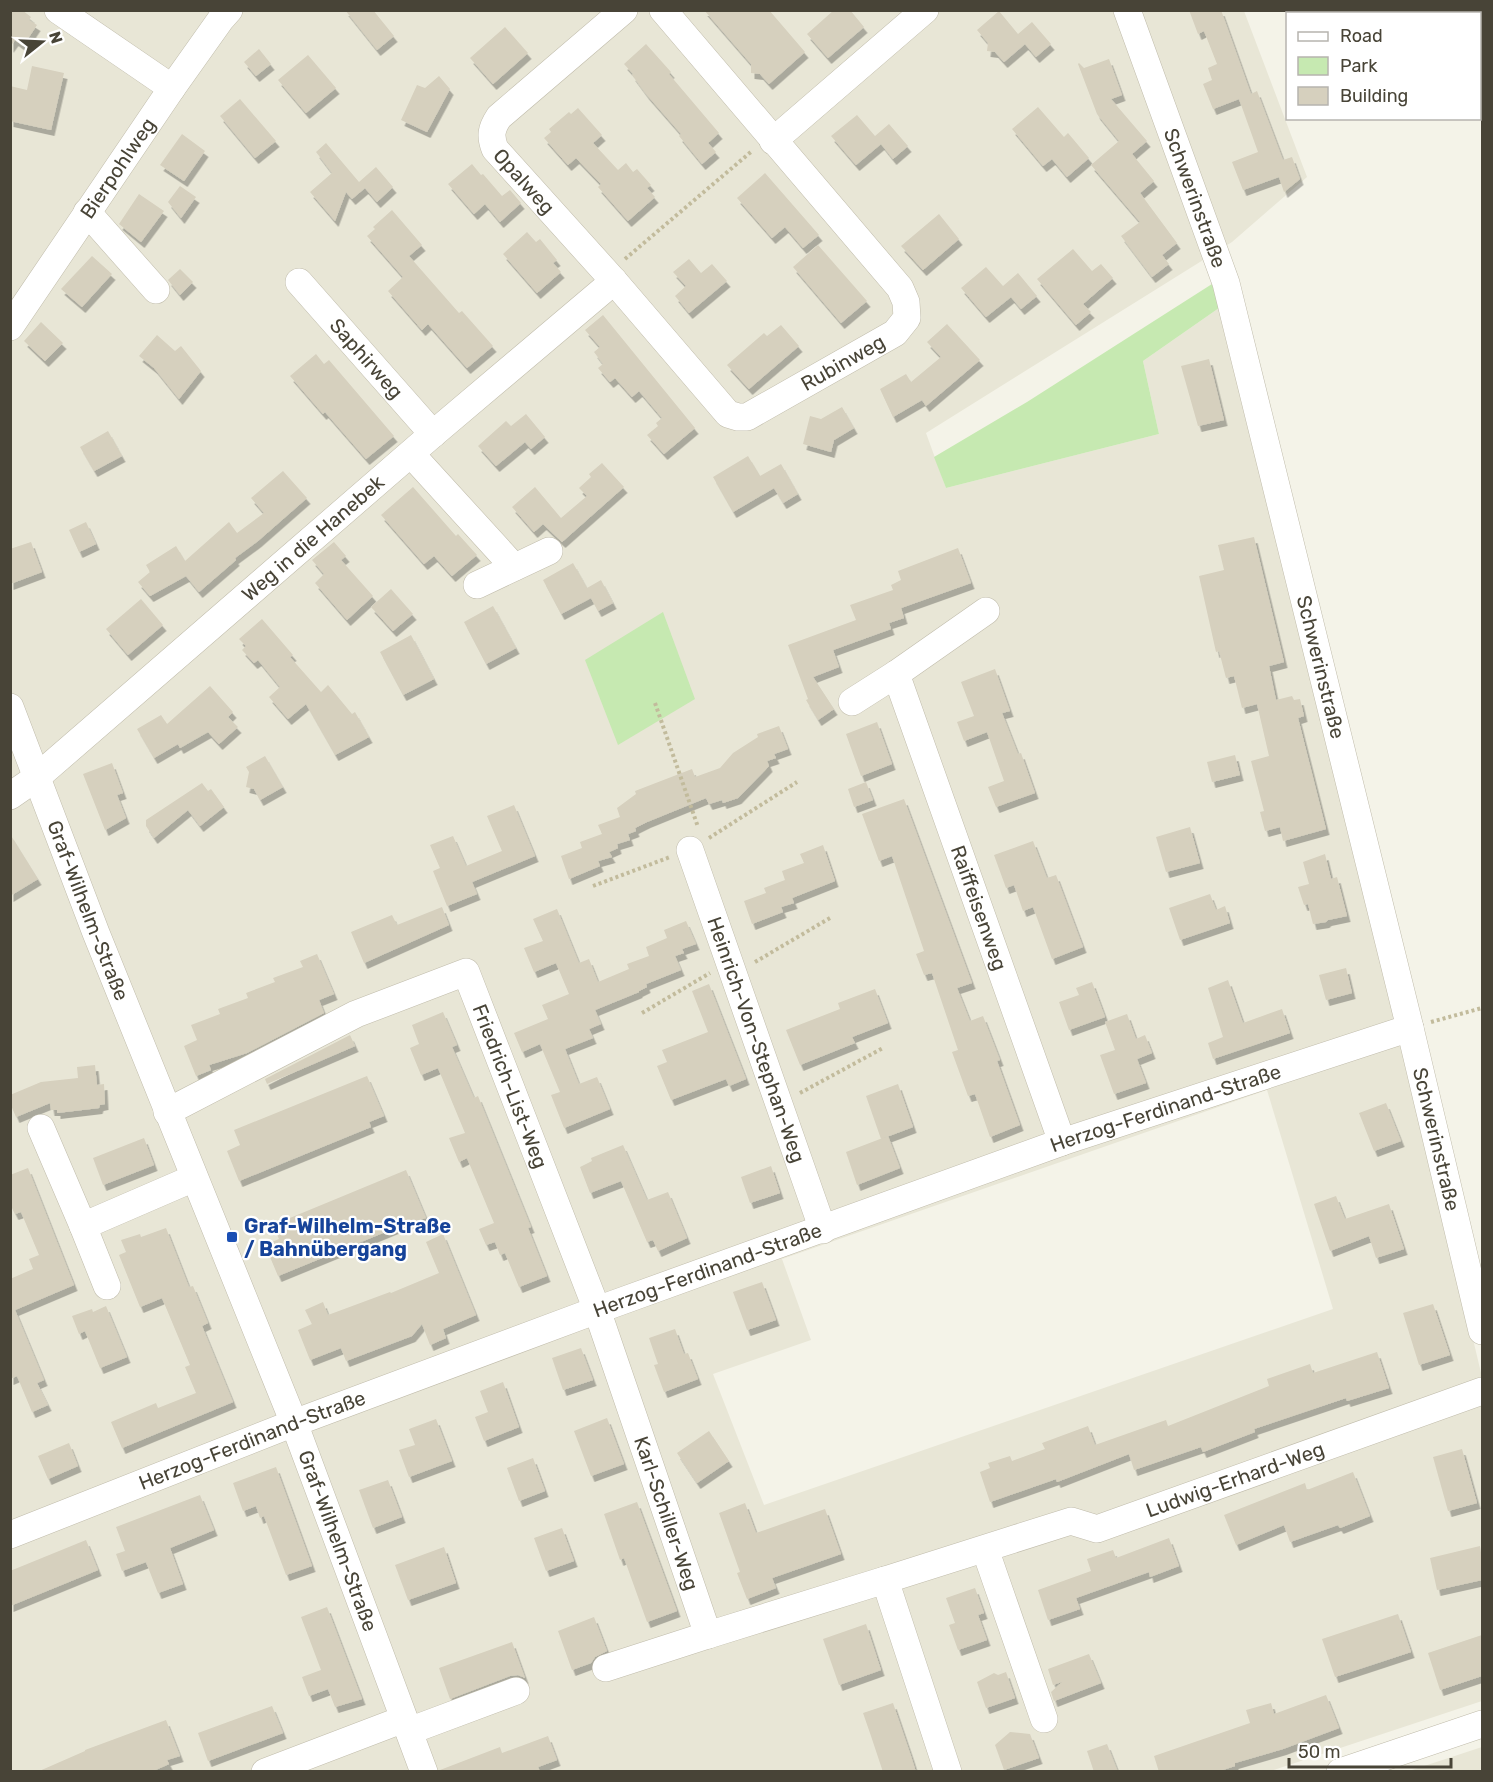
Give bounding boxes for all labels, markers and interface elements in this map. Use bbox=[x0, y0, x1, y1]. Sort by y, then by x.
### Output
north arrow bbox=[12, 12, 72, 72]
legend bbox=[1286, 12, 1481, 120]
text: Road bbox=[1340, 25, 1383, 47]
text: N bbox=[45, 29, 67, 46]
text: Park bbox=[1340, 55, 1378, 77]
text: Building bbox=[1340, 85, 1408, 107]
street label: Bierpohlweg bbox=[75, 113, 160, 223]
street label: Schwerinstraße bbox=[1159, 125, 1231, 271]
street label: Opalweg bbox=[488, 143, 560, 219]
street label: Saphirweg bbox=[325, 313, 408, 404]
street label: Rubinweg bbox=[797, 329, 889, 396]
street label: Weg in die Hanebek bbox=[237, 469, 389, 606]
street label: Schwerinstraße bbox=[1292, 593, 1350, 741]
street label: Graf-Wilhelm-Straße bbox=[42, 817, 134, 1004]
street label: Raiffeisenweg bbox=[946, 842, 1012, 974]
street label: Heinrich-Von-Stephan-Weg bbox=[702, 914, 810, 1166]
street label: Friedrich-List-Weg bbox=[468, 1001, 553, 1172]
street label: Herzog-Ferdinand-Straße bbox=[1047, 1059, 1284, 1157]
street label: Schwerinstraße bbox=[1408, 1065, 1465, 1213]
place label: Graf-Wilhelm-Straße / Bahnübergang bbox=[244, 1214, 451, 1261]
street label: Herzog-Ferdinand-Straße bbox=[590, 1218, 825, 1322]
marker: Graf-Wilhelm-Straße / Bahnübergang bbox=[225, 1230, 239, 1244]
street label: Herzog-Ferdinand-Straße bbox=[135, 1385, 369, 1495]
street label: Karl-Schiller-Weg bbox=[629, 1433, 704, 1593]
street label: Ludwig-Erhard-Weg bbox=[1143, 1437, 1327, 1522]
street label: Graf-Wilhelm-Straße bbox=[293, 1447, 383, 1635]
scale bar bbox=[1289, 1731, 1451, 1769]
text: 50 m bbox=[1298, 1741, 1341, 1763]

